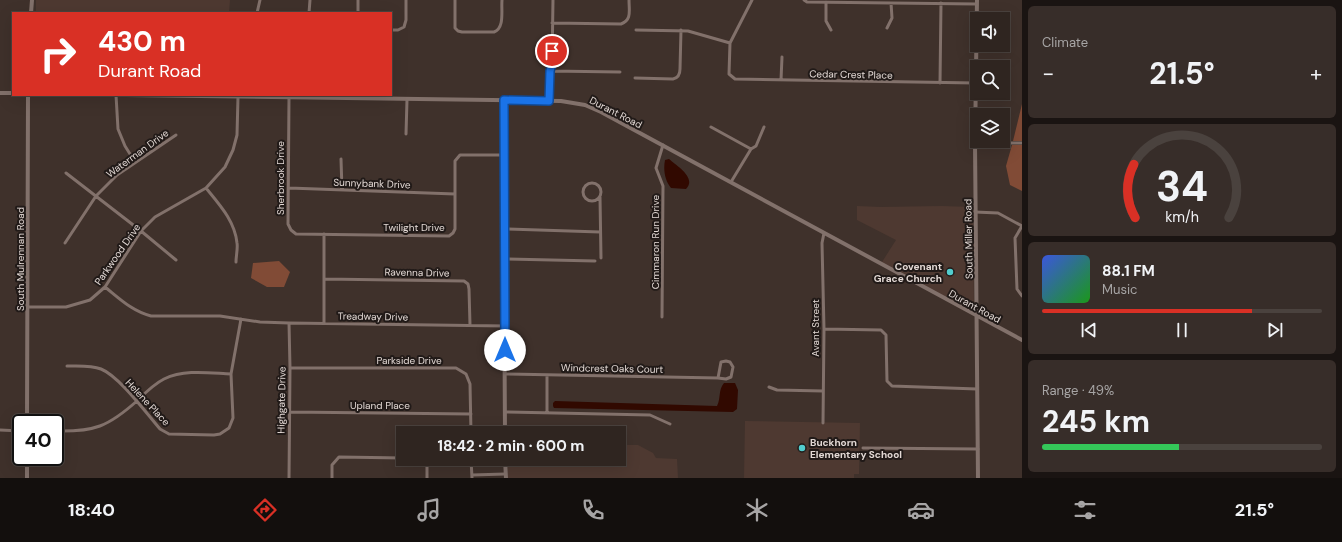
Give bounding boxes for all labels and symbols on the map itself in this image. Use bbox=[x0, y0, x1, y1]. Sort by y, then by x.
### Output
pin bbox=[535, 34, 569, 68]
street label: Cedar Crest Place bbox=[809, 67, 893, 82]
street label: Durant Road bbox=[587, 94, 644, 131]
street label: Waterman Drive bbox=[104, 126, 171, 180]
street label: Sherbrook Drive bbox=[274, 141, 287, 215]
street label: Sunnybank Drive bbox=[333, 176, 411, 191]
street label: Cimmaron Run Drive bbox=[649, 194, 662, 289]
street label: South Miller Road bbox=[961, 199, 976, 279]
street label: South Mulrennan Road bbox=[14, 207, 27, 311]
street label: Parkwood Drive bbox=[92, 221, 143, 287]
street label: Twilight Drive bbox=[383, 221, 445, 234]
place label: Covenant Grace Church bbox=[874, 260, 942, 285]
street label: Ravenna Drive bbox=[384, 265, 450, 280]
marker: Covenant Grace Church bbox=[945, 267, 955, 277]
street label: Durant Road bbox=[947, 287, 1003, 326]
street label: Avant Street bbox=[809, 299, 822, 357]
street label: Treadway Drive bbox=[338, 309, 409, 324]
position arrow bbox=[484, 329, 526, 371]
street label: Parkside Drive bbox=[376, 354, 442, 367]
street label: Windcrest Oaks Court bbox=[561, 361, 663, 376]
street label: Highgate Drive bbox=[274, 366, 289, 434]
street label: Helene Place bbox=[123, 376, 173, 429]
street label: Upland Place bbox=[350, 399, 410, 412]
speed limit sign: 40 bbox=[12, 414, 64, 466]
place label: Buckhorn Elementary School bbox=[810, 436, 902, 461]
marker: Buckhorn Elementary School bbox=[797, 443, 807, 453]

